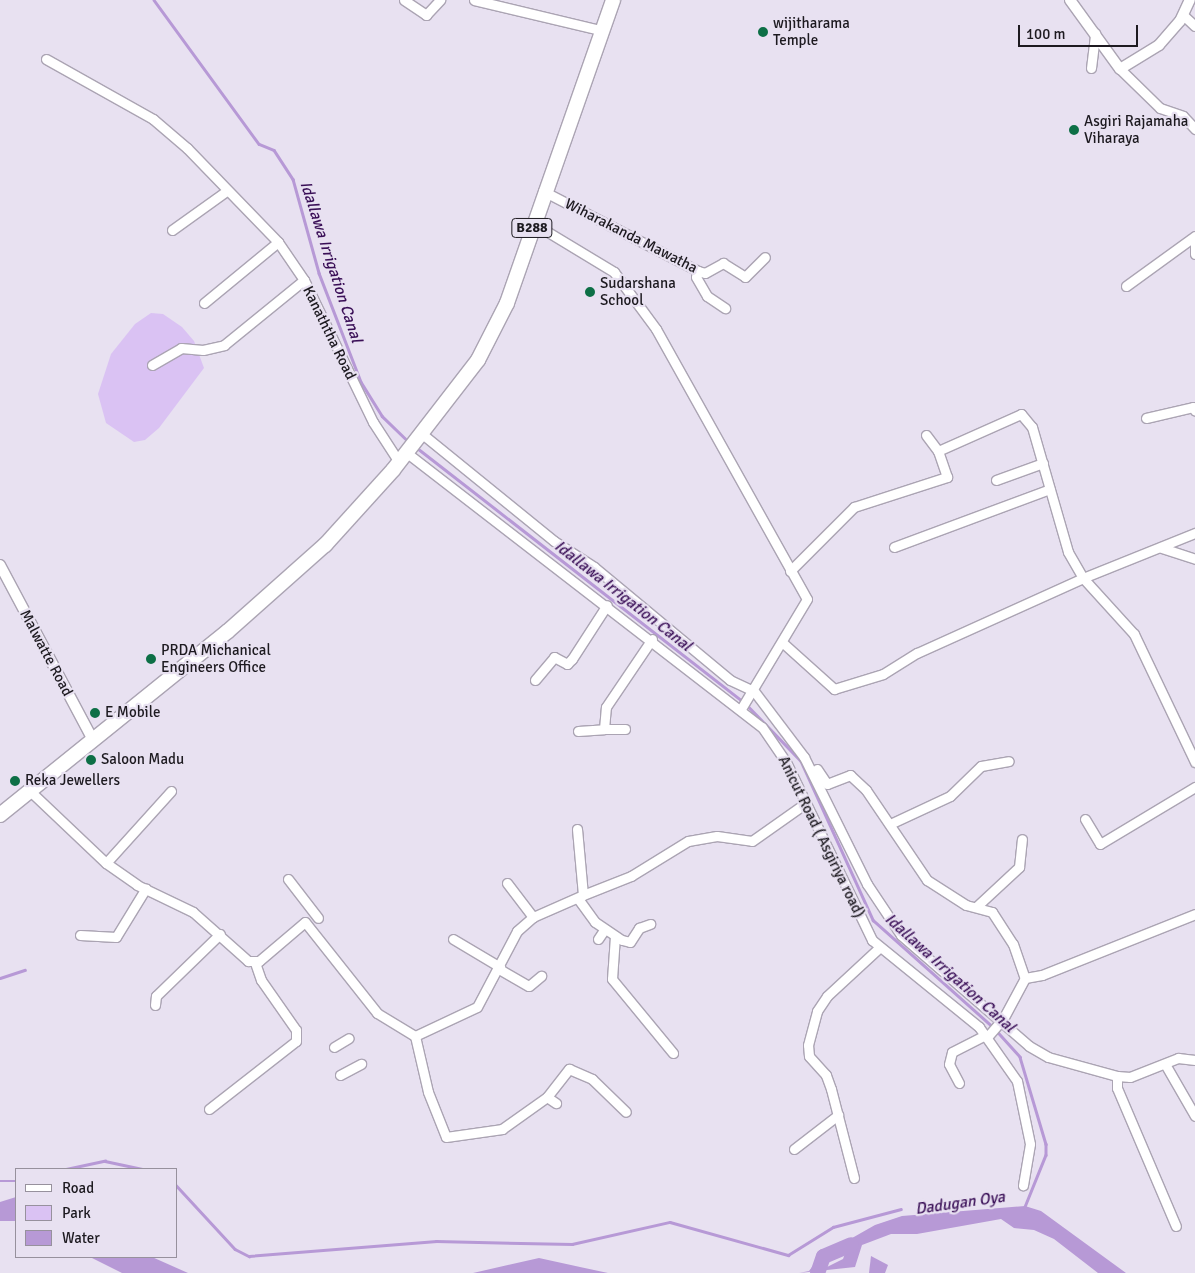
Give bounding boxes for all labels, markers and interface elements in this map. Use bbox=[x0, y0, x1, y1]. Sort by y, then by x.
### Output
place label: wijitharama Temple bbox=[773, 14, 850, 49]
scale bar bbox=[1020, 15, 1140, 47]
text: 100 m bbox=[1026, 25, 1066, 43]
marker: wijitharama Temple bbox=[757, 26, 769, 38]
place label: Asgiri Rajamaha Viharaya bbox=[1084, 112, 1188, 147]
marker: Asgiri Rajamaha Viharaya bbox=[1068, 124, 1080, 136]
water label: Idallawa Irrigation Canal bbox=[296, 179, 366, 345]
street label: Wiharakanda Mawatha bbox=[562, 195, 700, 277]
road number: B288 bbox=[511, 217, 553, 240]
place label: Sudarshana School bbox=[600, 274, 676, 309]
street label: Kanaththa Road bbox=[299, 283, 359, 383]
marker: Sudarshana School bbox=[584, 286, 596, 298]
water label: Idallawa Irrigation Canal bbox=[551, 536, 695, 656]
street label: Malwatte Road bbox=[16, 607, 76, 699]
place label: PRDA Michanical Engineers Office bbox=[161, 641, 271, 676]
marker: PRDA Michanical Engineers Office bbox=[145, 653, 157, 665]
place label: E Mobile bbox=[105, 704, 160, 722]
marker: E Mobile bbox=[89, 707, 101, 719]
place label: Saloon Madu bbox=[101, 751, 184, 769]
street label: Anicut Road ( Asgiriya road) bbox=[774, 753, 868, 921]
marker: Saloon Madu bbox=[85, 754, 97, 766]
place label: Reka Jewellers bbox=[25, 772, 120, 790]
marker: Reka Jewellers bbox=[9, 775, 21, 787]
water label: Idallawa Irrigation Canal bbox=[881, 909, 1019, 1037]
legend bbox=[15, 1168, 178, 1258]
text: Road bbox=[62, 1179, 94, 1197]
water label: Dadugan Oya bbox=[914, 1187, 1006, 1219]
text: Park bbox=[62, 1204, 91, 1222]
text: Water bbox=[62, 1229, 100, 1247]

